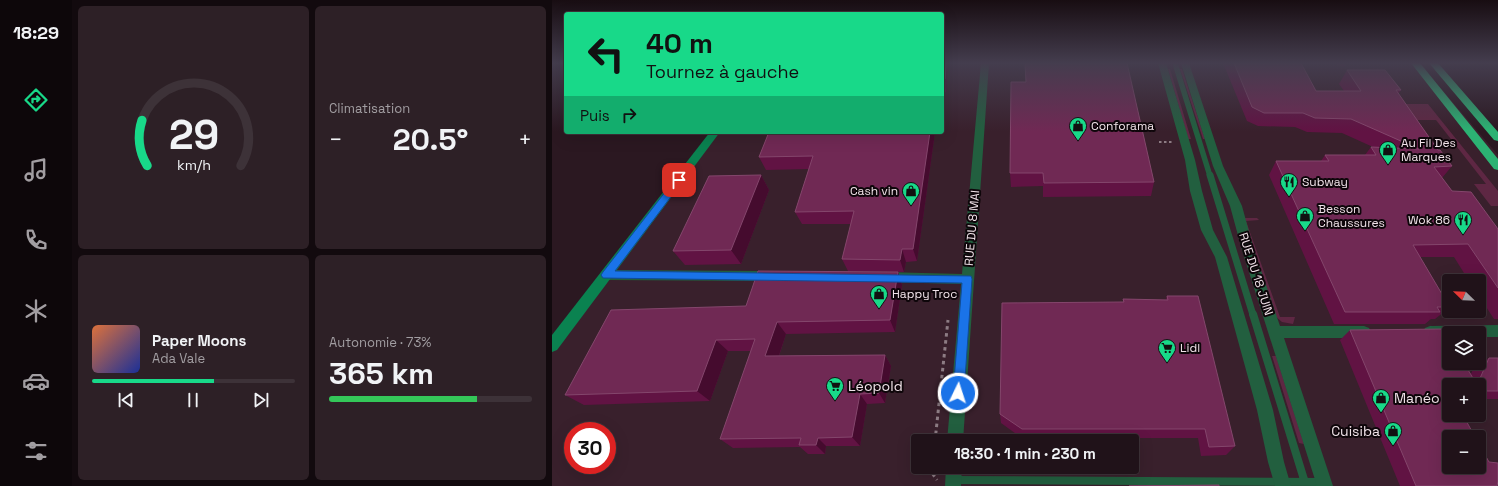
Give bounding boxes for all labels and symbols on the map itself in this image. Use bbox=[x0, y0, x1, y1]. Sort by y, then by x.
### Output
shop icon: Conforama bbox=[1068, 116, 1088, 141]
place label: Conforama bbox=[1091, 118, 1154, 134]
place label: Au Fil Des Marques bbox=[1401, 135, 1456, 165]
shop icon: Au Fil Des Marques bbox=[1378, 140, 1398, 165]
pin bbox=[662, 163, 696, 197]
restaurant icon: Subway bbox=[1279, 172, 1299, 197]
place label: Subway bbox=[1302, 174, 1348, 190]
shop icon: Cash vin bbox=[901, 181, 921, 206]
place label: Cash vin bbox=[850, 183, 898, 199]
street label: RUE DU 8 MAI bbox=[961, 190, 983, 266]
place label: Besson Chaussures bbox=[1318, 201, 1385, 231]
shop icon: Besson Chaussures bbox=[1295, 206, 1315, 231]
restaurant icon: Wok 86 bbox=[1453, 210, 1473, 235]
place label: Wok 86 bbox=[1408, 212, 1450, 228]
street label: RUE DU 18 JUIN bbox=[1235, 231, 1277, 317]
north arrow bbox=[1442, 274, 1486, 318]
shop icon: Happy Troc bbox=[869, 284, 889, 309]
place label: Happy Troc bbox=[892, 286, 957, 302]
supermarket icon: Lidl bbox=[1157, 338, 1177, 363]
place label: Lidl bbox=[1180, 340, 1200, 356]
position arrow bbox=[937, 372, 979, 414]
supermarket icon: Léopold bbox=[825, 376, 845, 401]
place label: Léopold bbox=[848, 377, 903, 395]
shop icon: Manéo bbox=[1371, 388, 1391, 413]
place label: Manéo bbox=[1394, 389, 1440, 407]
shop icon: Cuisiba bbox=[1383, 421, 1403, 446]
speed limit sign: 30 bbox=[564, 422, 616, 474]
place label: Cuisiba bbox=[1331, 422, 1380, 440]

